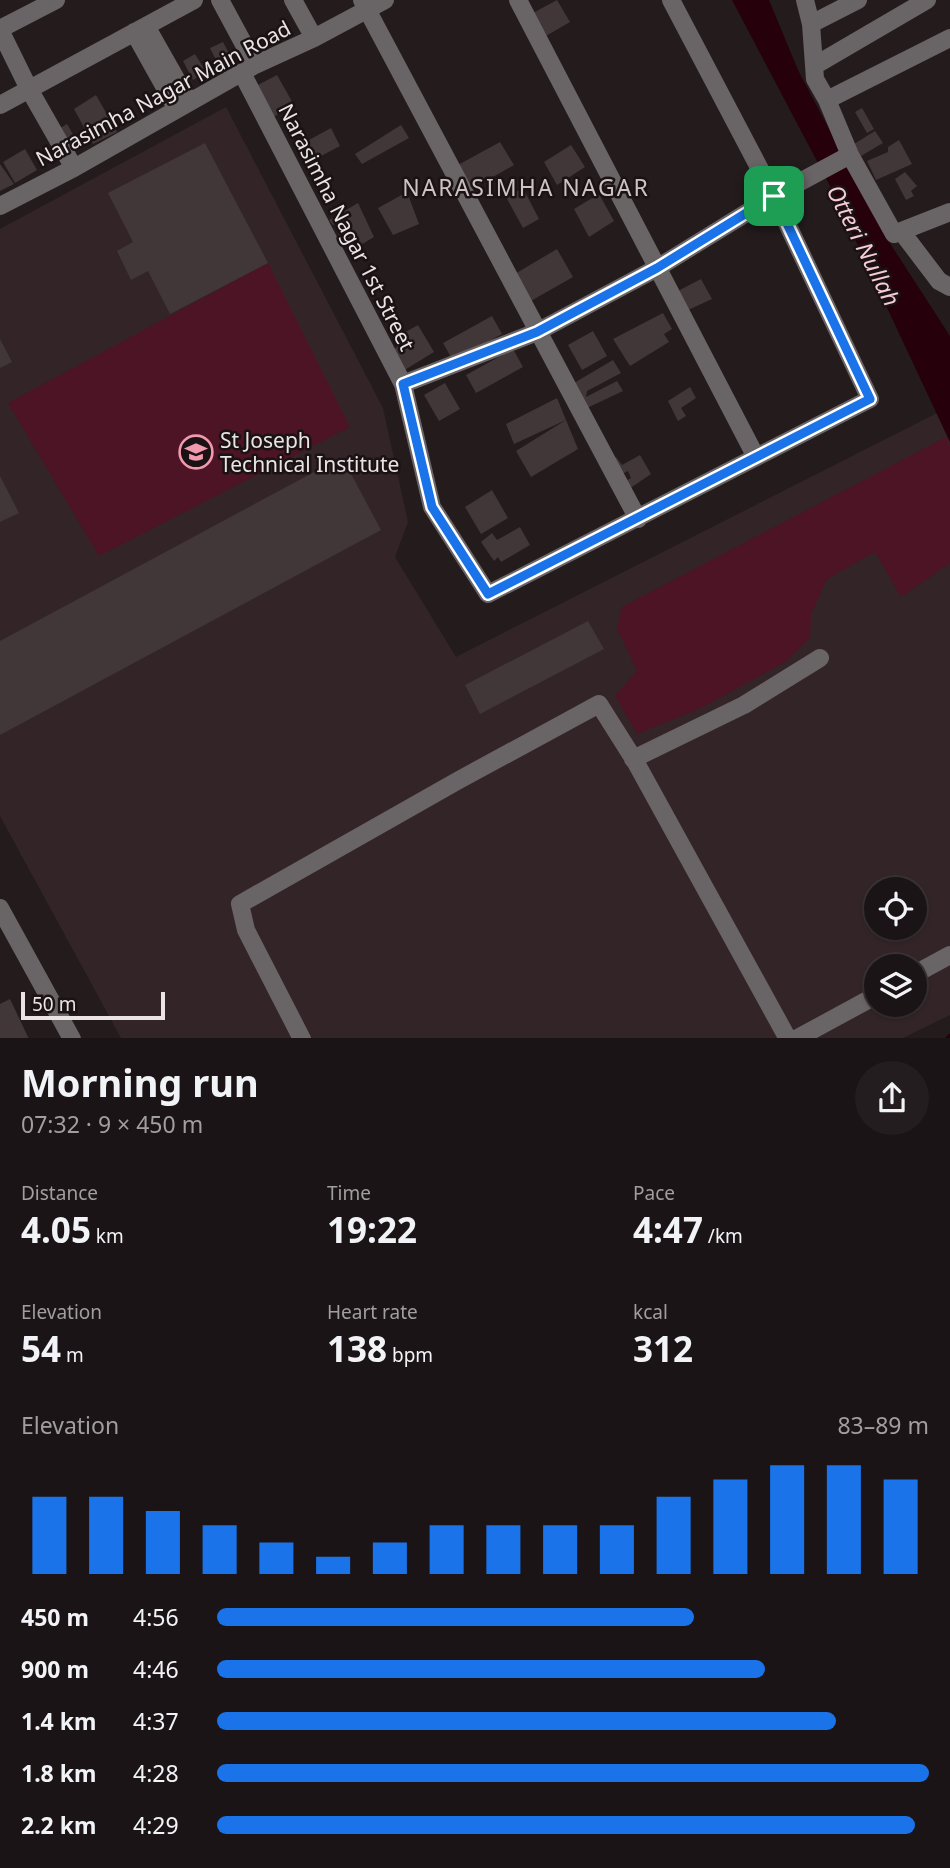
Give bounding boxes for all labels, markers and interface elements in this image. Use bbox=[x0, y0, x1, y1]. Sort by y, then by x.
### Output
street label: Narasimha Nagar Main Road bbox=[31, 14, 295, 172]
street label: Narasimha Nagar 1st Street bbox=[272, 99, 422, 356]
pin bbox=[744, 166, 804, 226]
district label: NARASIMHA NAGAR bbox=[402, 171, 650, 203]
icon: arrive bbox=[755, 177, 793, 215]
water label: Otteri Nullah bbox=[820, 179, 908, 311]
place label: St Joseph Technical Institute bbox=[220, 426, 399, 478]
school or university icon: St Joseph Technical Institute bbox=[177, 433, 215, 471]
map controls bbox=[864, 877, 927, 1017]
button: locate bbox=[864, 877, 927, 940]
button: layers bbox=[864, 954, 927, 1017]
scale bar bbox=[21, 989, 164, 1021]
text: 50 m bbox=[32, 991, 76, 1017]
text: Morning run bbox=[21, 1056, 259, 1108]
button: share bbox=[855, 1061, 929, 1135]
text: 07:32 · 9 × 450 m bbox=[21, 1108, 203, 1140]
text: Distance bbox=[21, 1180, 98, 1206]
text: Time bbox=[327, 1180, 371, 1206]
text: Pace bbox=[633, 1180, 675, 1206]
text: 4.05 bbox=[21, 1206, 91, 1253]
text: 19:22 bbox=[327, 1206, 417, 1253]
text: 4:47 bbox=[633, 1206, 703, 1253]
text: km bbox=[91, 1223, 124, 1249]
text: /km bbox=[703, 1223, 743, 1249]
text: Elevation bbox=[21, 1299, 102, 1325]
text: Heart rate bbox=[327, 1299, 418, 1325]
text: kcal bbox=[633, 1299, 668, 1325]
text: 54 bbox=[21, 1325, 61, 1372]
text: 138 bbox=[327, 1325, 387, 1372]
text: 312 bbox=[633, 1325, 693, 1372]
text: m bbox=[61, 1342, 84, 1368]
text: bpm bbox=[387, 1342, 433, 1368]
text: Elevation bbox=[21, 1409, 119, 1441]
text: 83–89 m bbox=[837, 1409, 929, 1441]
text: 450 m bbox=[21, 1601, 89, 1633]
text: 4:56 bbox=[133, 1601, 179, 1633]
text: 900 m bbox=[21, 1653, 89, 1685]
text: 4:46 bbox=[133, 1653, 179, 1685]
text: 1.4 km bbox=[21, 1705, 96, 1737]
text: 4:37 bbox=[133, 1705, 179, 1737]
text: 1.8 km bbox=[21, 1757, 96, 1789]
text: 4:28 bbox=[133, 1757, 179, 1789]
text: 2.2 km bbox=[21, 1809, 96, 1841]
text: 4:29 bbox=[133, 1809, 179, 1841]

